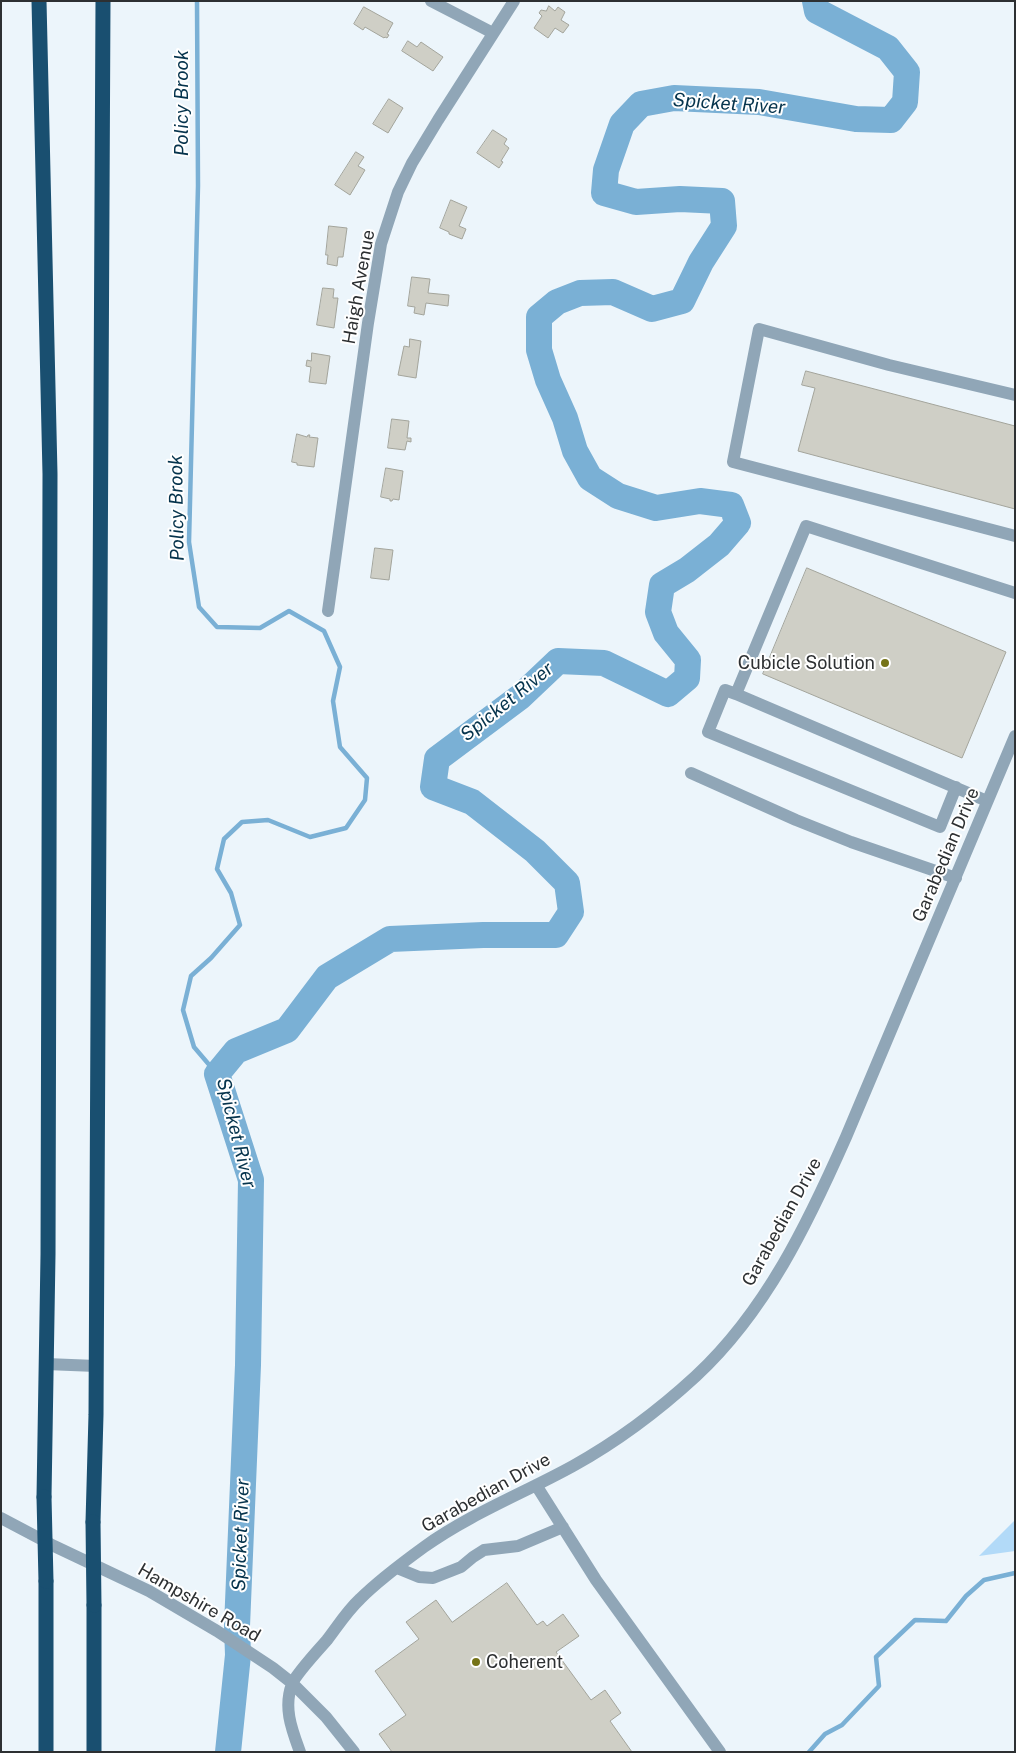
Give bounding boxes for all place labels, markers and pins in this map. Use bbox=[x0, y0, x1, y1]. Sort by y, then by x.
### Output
place label: Cubicle Solution bbox=[738, 652, 875, 674]
marker: Cubicle Solution bbox=[879, 657, 891, 669]
place label: Coherent bbox=[486, 1651, 563, 1673]
marker: Coherent bbox=[470, 1656, 482, 1668]

